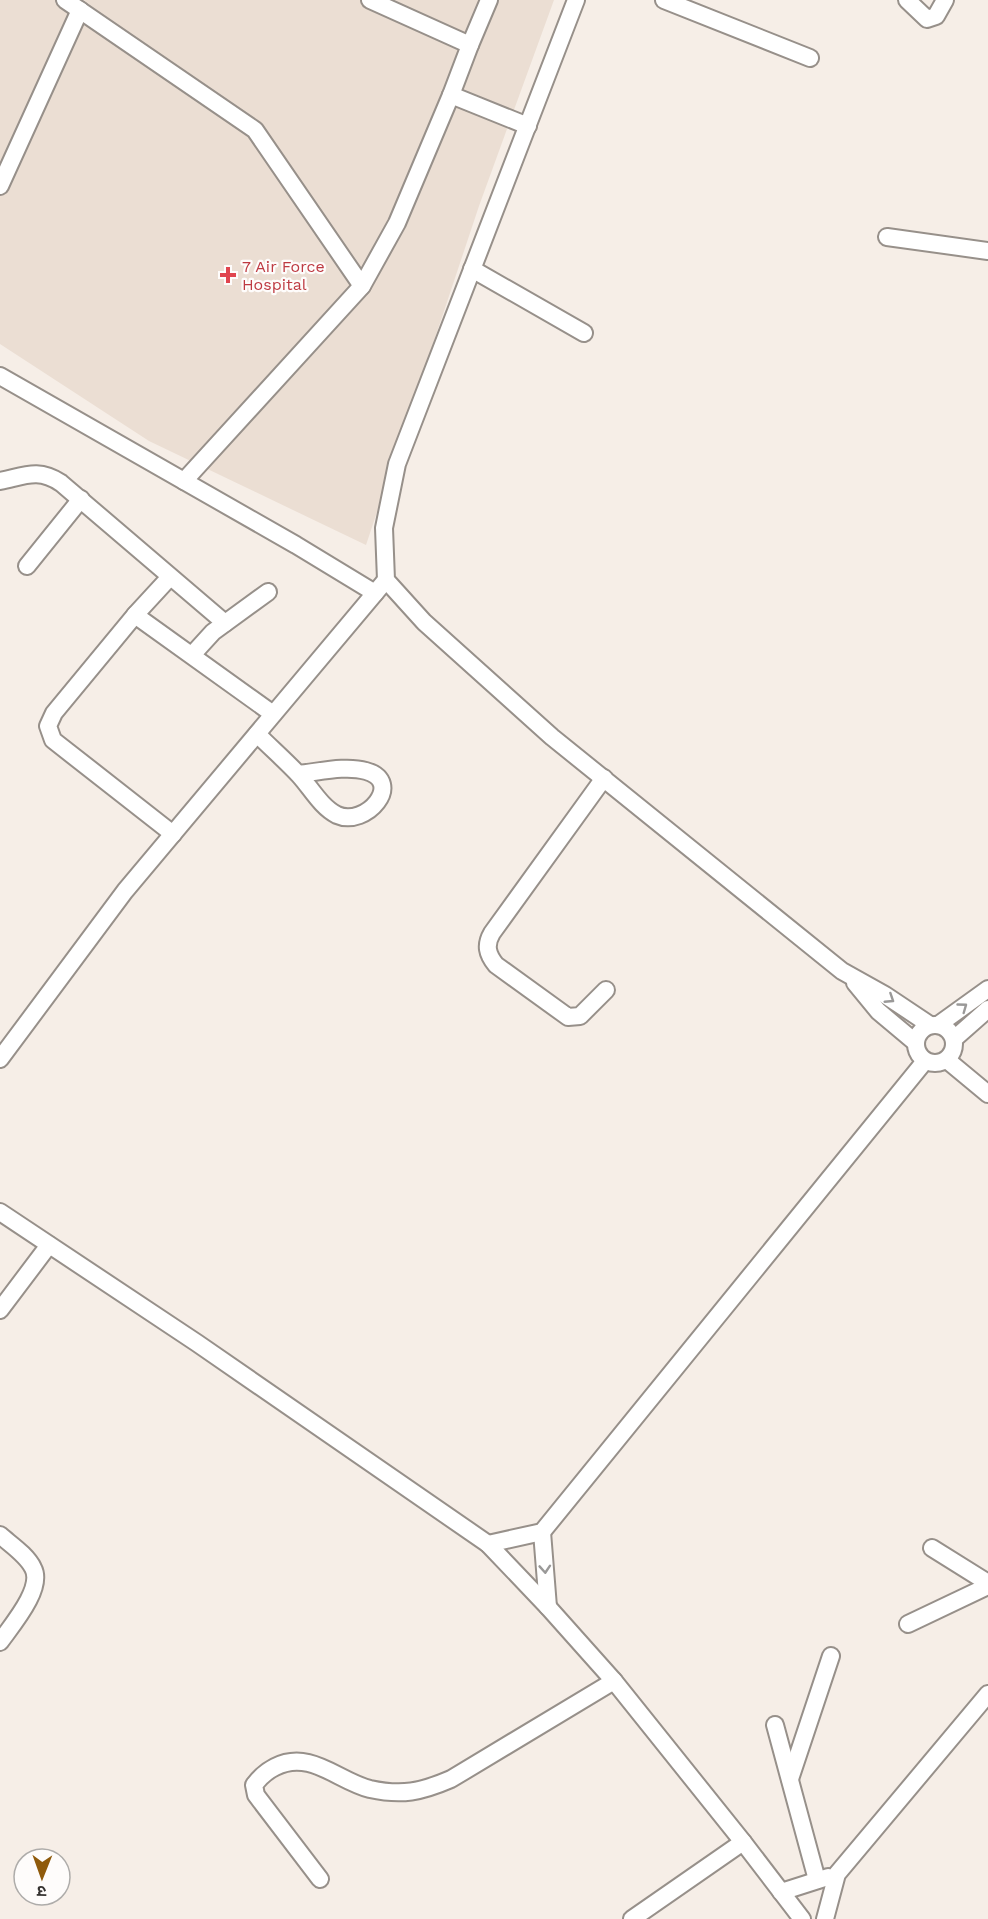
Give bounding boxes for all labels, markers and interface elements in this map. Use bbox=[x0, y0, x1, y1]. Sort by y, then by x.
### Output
place label: 7 Air Force Hospital bbox=[242, 257, 325, 294]
marker: 7 Air Force Hospital bbox=[219, 266, 237, 284]
one-way arrow bbox=[884, 991, 894, 1003]
one-way arrow bbox=[956, 1003, 967, 1014]
one-way arrow bbox=[538, 1565, 551, 1574]
north arrow bbox=[12, 1847, 72, 1907]
text: उ bbox=[36, 1882, 47, 1901]

